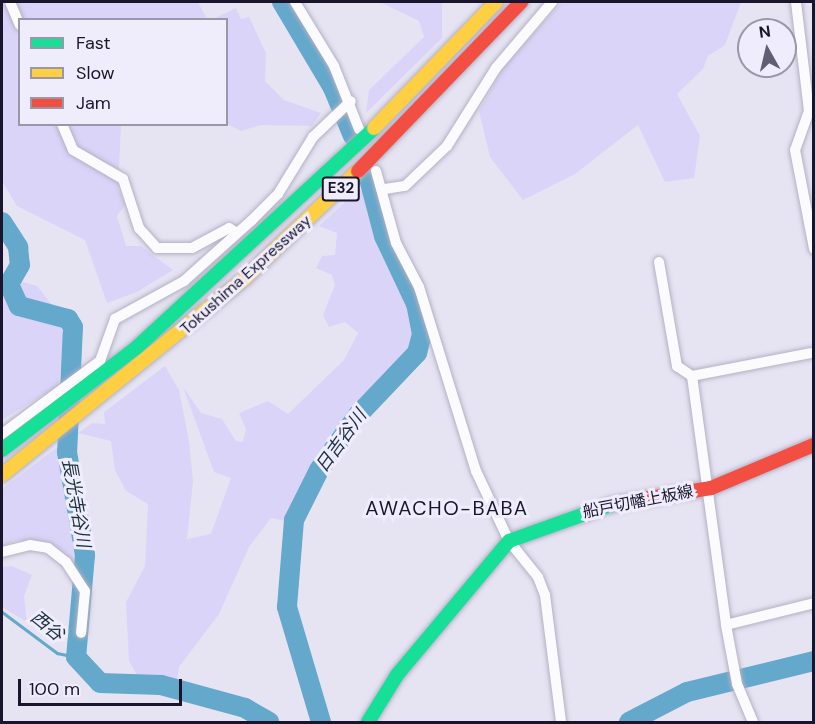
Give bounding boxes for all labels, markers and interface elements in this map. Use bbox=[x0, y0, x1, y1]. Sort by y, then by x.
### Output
legend bbox=[18, 18, 228, 126]
north arrow bbox=[737, 18, 797, 78]
text: N bbox=[757, 20, 772, 43]
text: Fast bbox=[76, 31, 111, 55]
text: Slow bbox=[76, 61, 115, 85]
text: Jam bbox=[76, 91, 111, 115]
road number: E32 bbox=[322, 177, 360, 201]
street label: Tokushima Expressway bbox=[177, 211, 315, 339]
water label: 日吉谷川 bbox=[311, 406, 371, 476]
water label: 長光寺谷川 bbox=[58, 457, 94, 549]
street label: 船戸切幡上板線 bbox=[581, 482, 695, 522]
district label: AWACHO-BABA bbox=[365, 496, 529, 520]
water label: 西谷 bbox=[26, 606, 68, 646]
scale bar bbox=[21, 667, 184, 705]
text: 100 m bbox=[29, 677, 80, 701]

